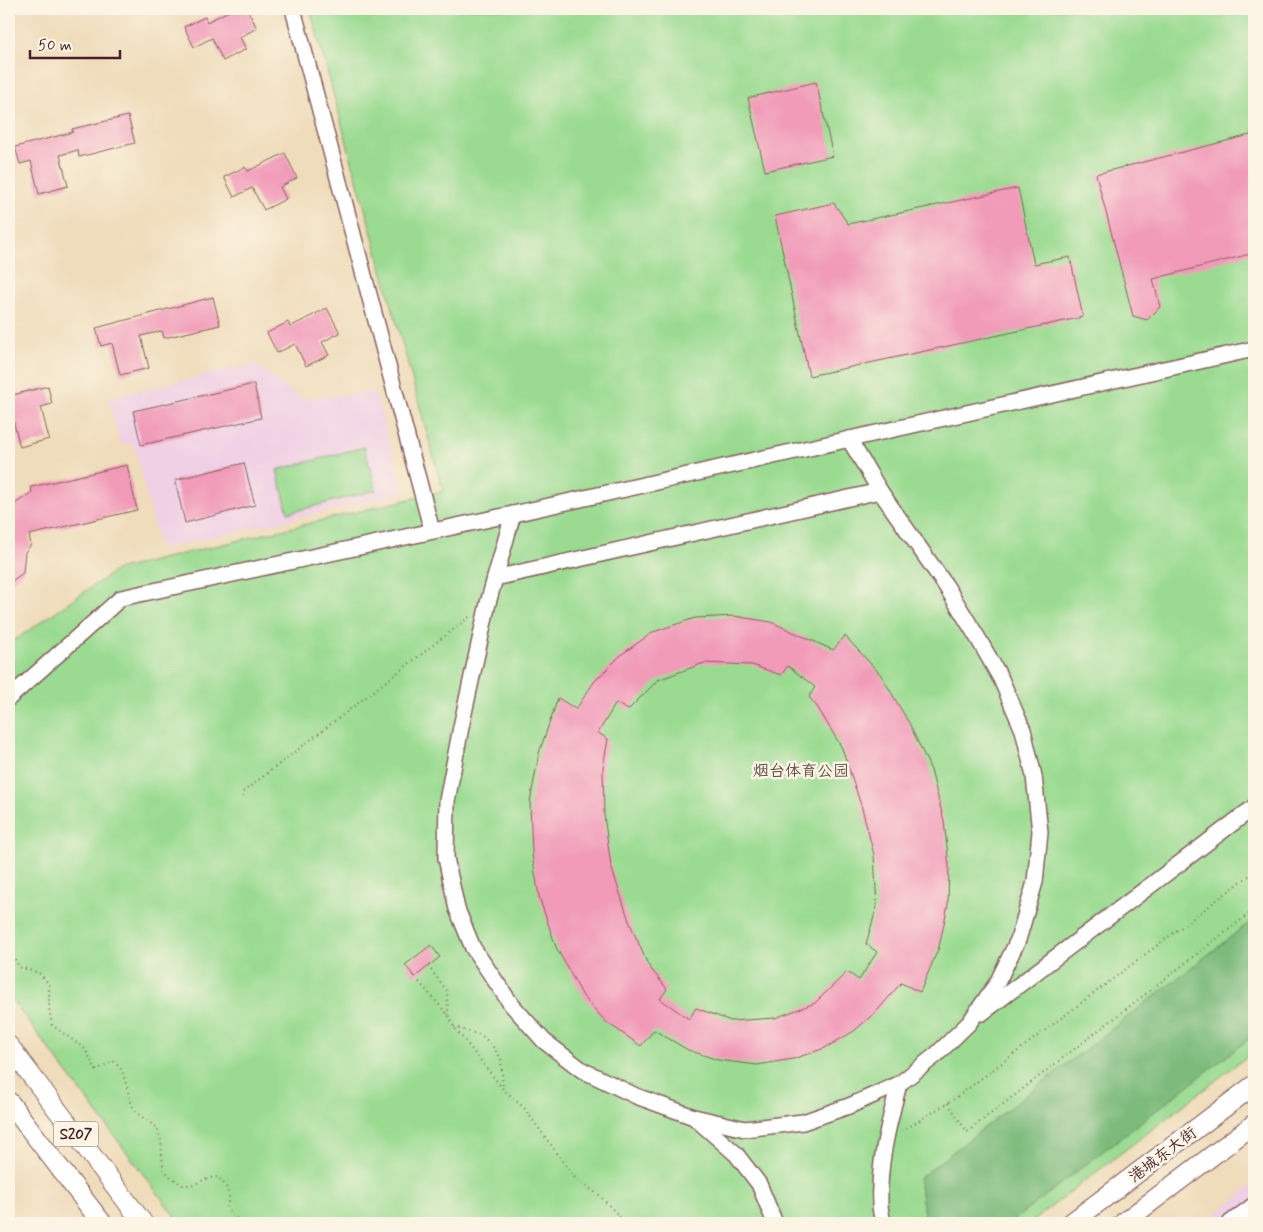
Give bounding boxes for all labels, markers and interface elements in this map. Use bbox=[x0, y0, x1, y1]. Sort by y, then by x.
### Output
scale bar bbox=[30, 28, 120, 60]
text: 50 m bbox=[38, 36, 72, 56]
park label: 烟台体育公园 bbox=[753, 761, 849, 782]
road number: S207 bbox=[54, 1122, 98, 1146]
street label: 港城东大街 bbox=[1125, 1123, 1201, 1188]

